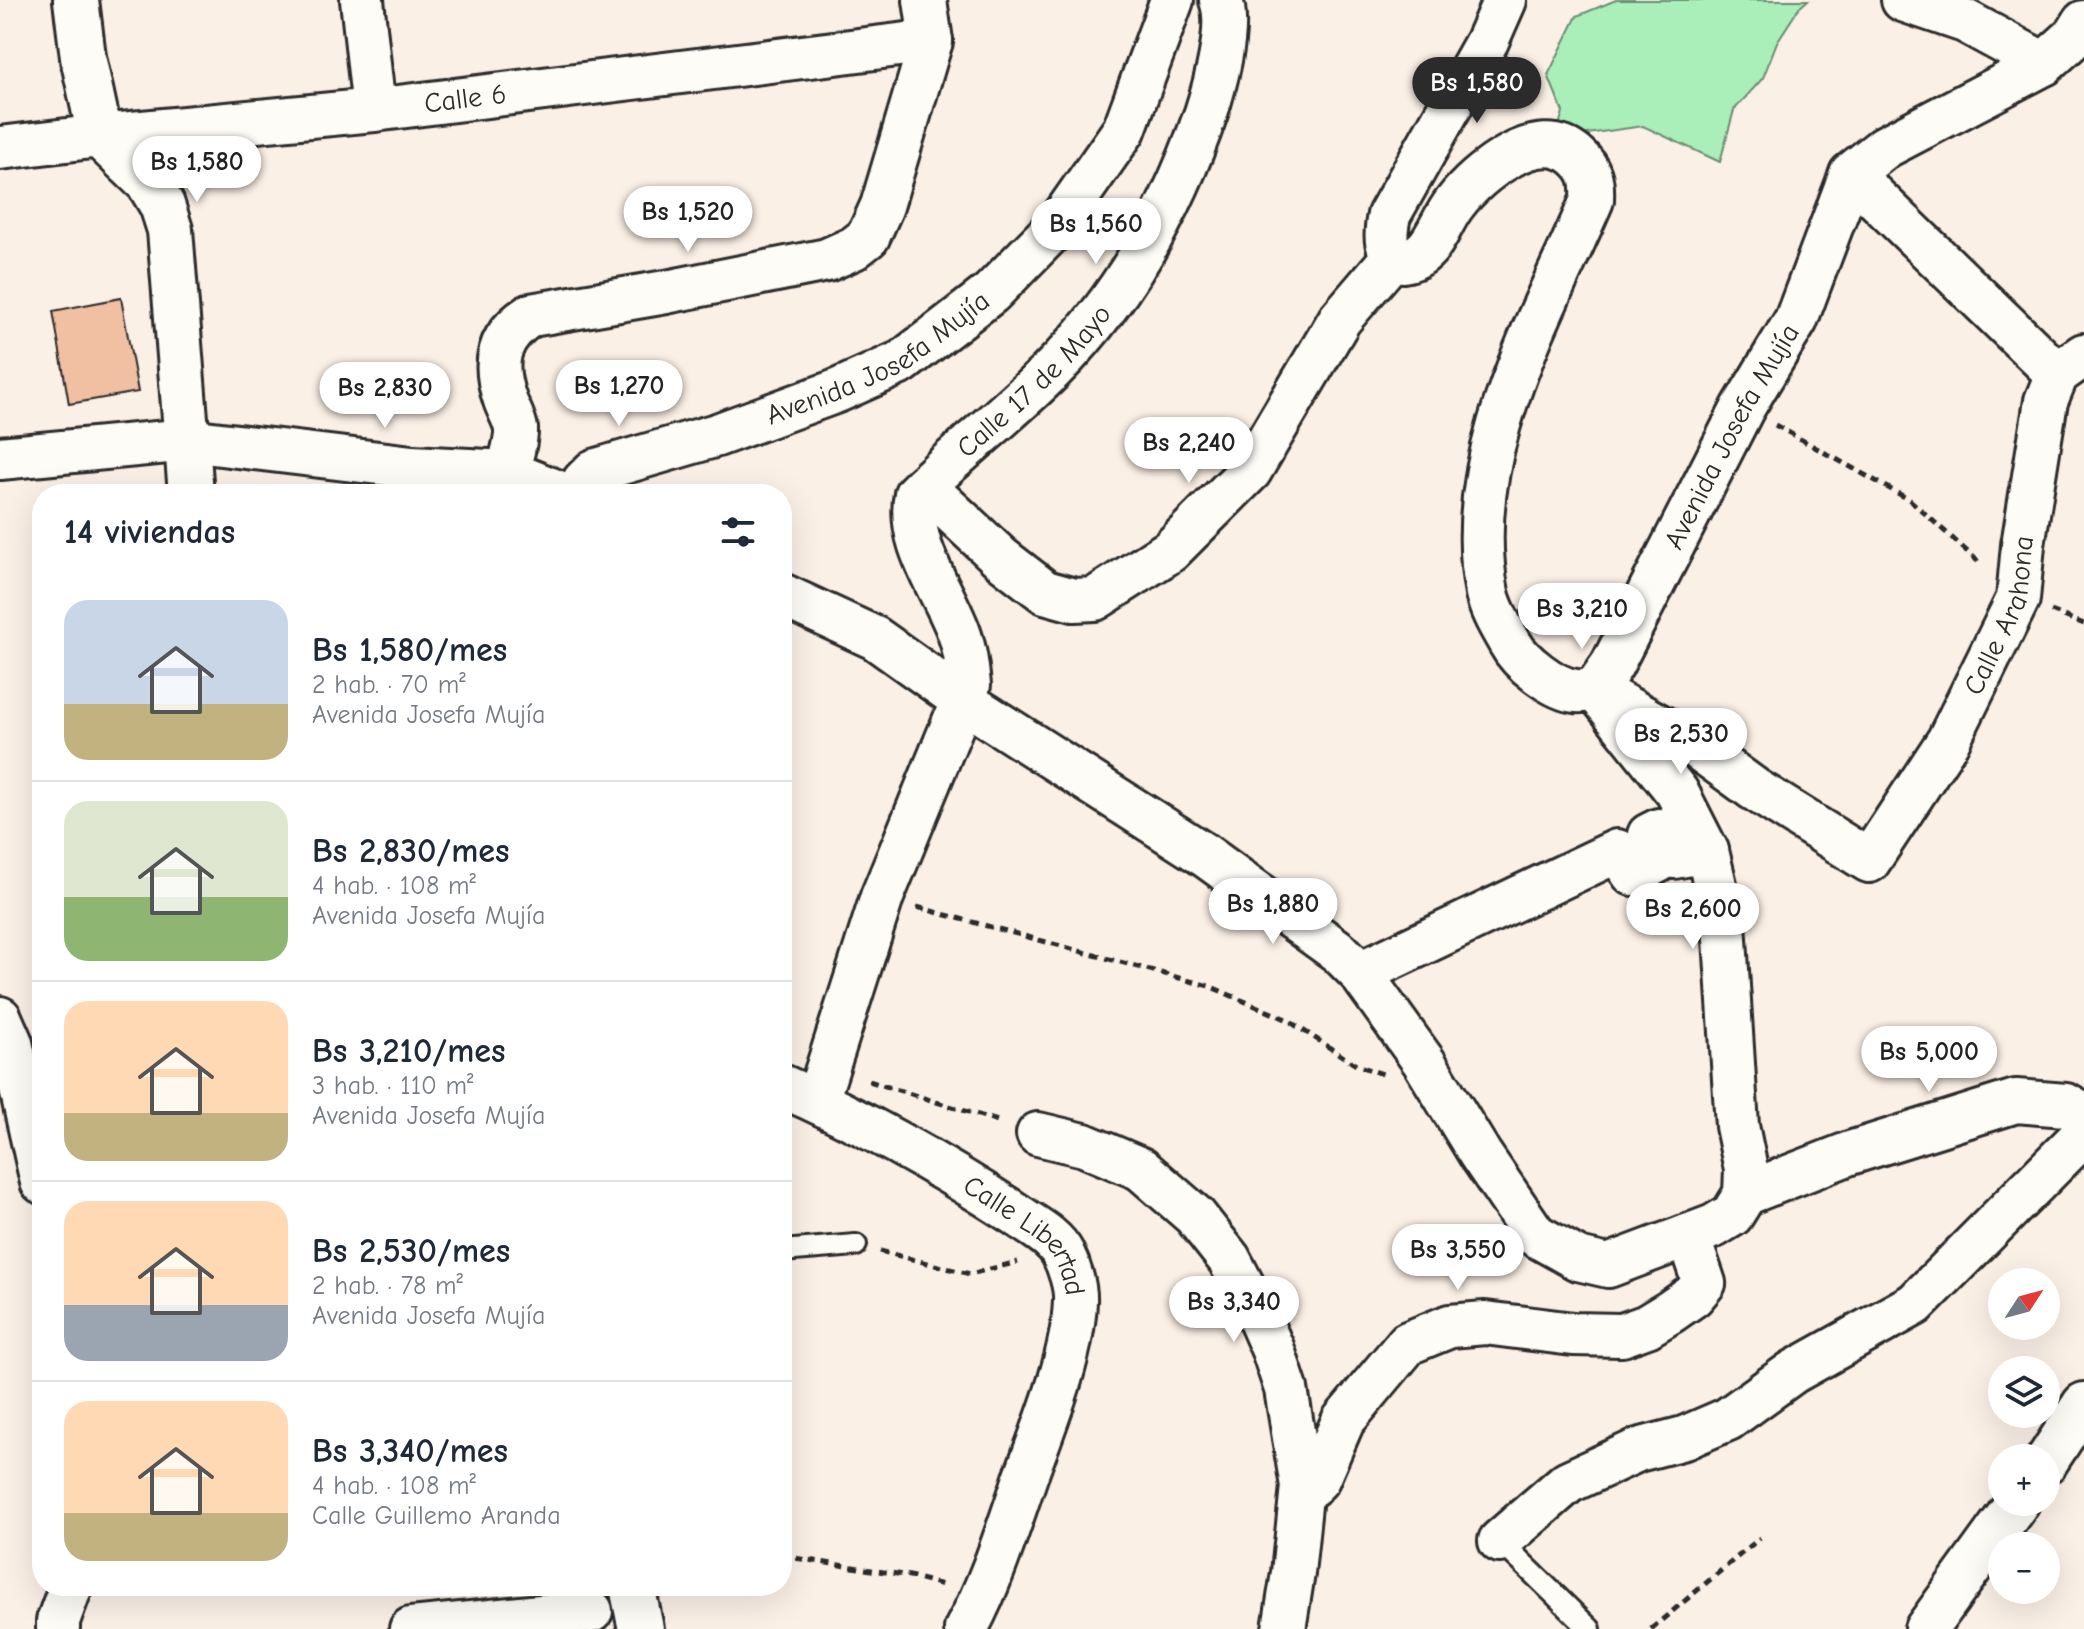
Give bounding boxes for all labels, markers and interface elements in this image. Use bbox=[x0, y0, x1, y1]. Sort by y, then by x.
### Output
pin: Bs 1,580 bbox=[1394, 57, 1560, 125]
text: Bs 1,580 bbox=[1430, 68, 1524, 98]
street label: Calle 6 bbox=[422, 78, 508, 120]
pin: Bs 1,580 bbox=[114, 136, 280, 204]
text: Bs 1,580 bbox=[150, 147, 244, 177]
pin: Bs 1,520 bbox=[605, 186, 771, 254]
text: Bs 1,520 bbox=[641, 197, 735, 227]
pin: Bs 1,560 bbox=[1013, 198, 1179, 266]
text: Bs 1,560 bbox=[1049, 209, 1143, 239]
street label: Avenida Josefa Mujía bbox=[762, 284, 996, 432]
street label: Calle 17 de Mayo bbox=[950, 299, 1118, 464]
street label: Avenida Josefa Mujía bbox=[1658, 318, 1806, 554]
pin: Bs 1,270 bbox=[536, 360, 702, 428]
pin: Bs 2,830 bbox=[302, 362, 468, 430]
text: Bs 1,270 bbox=[574, 371, 664, 401]
text: Bs 2,830 bbox=[337, 373, 433, 403]
pin: Bs 2,240 bbox=[1106, 417, 1272, 485]
text: Bs 2,240 bbox=[1142, 428, 1236, 458]
icon: filters bbox=[716, 510, 760, 554]
text: 14 viviendas bbox=[64, 512, 235, 552]
street label: Calle Arahona bbox=[1957, 533, 2040, 700]
pin: Bs 3,210 bbox=[1499, 583, 1665, 651]
text: Bs 3,210 bbox=[1536, 594, 1628, 624]
text: Bs 1,580/mes bbox=[312, 630, 507, 670]
icon: home bbox=[128, 632, 224, 728]
text: 2 hab. · 70 m² bbox=[312, 670, 466, 700]
text: Avenida Josefa Mujía bbox=[312, 700, 545, 730]
pin: Bs 2,530 bbox=[1598, 708, 1764, 776]
text: Bs 2,530 bbox=[1633, 719, 1729, 749]
text: Bs 2,830/mes bbox=[312, 831, 509, 871]
icon: home bbox=[128, 833, 224, 929]
text: 4 hab. · 108 m² bbox=[312, 871, 476, 901]
pin: Bs 1,880 bbox=[1190, 878, 1356, 946]
pin: Bs 2,600 bbox=[1610, 883, 1776, 951]
text: Bs 1,880 bbox=[1227, 889, 1319, 919]
text: Bs 2,600 bbox=[1644, 894, 1742, 924]
text: Avenida Josefa Mujía bbox=[312, 901, 545, 931]
pin: Bs 5,000 bbox=[1846, 1026, 2012, 1094]
text: Bs 3,210/mes bbox=[312, 1031, 505, 1071]
icon: home bbox=[128, 1033, 224, 1129]
text: Bs 5,000 bbox=[1879, 1037, 1979, 1067]
text: 3 hab. · 110 m² bbox=[312, 1071, 473, 1101]
text: Avenida Josefa Mujía bbox=[312, 1101, 545, 1131]
street label: Calle Libertad bbox=[957, 1169, 1091, 1298]
pin: Bs 3,550 bbox=[1375, 1224, 1541, 1292]
text: Bs 2,530/mes bbox=[312, 1231, 510, 1271]
icon: home bbox=[128, 1233, 224, 1329]
text: Bs 3,550 bbox=[1410, 1235, 1506, 1265]
north arrow bbox=[1988, 1268, 2060, 1340]
map controls bbox=[1988, 1268, 2060, 1604]
text: 2 hab. · 78 m² bbox=[312, 1271, 463, 1301]
pin: Bs 3,340 bbox=[1151, 1276, 1317, 1344]
text: Bs 3,340 bbox=[1187, 1287, 1281, 1317]
text: Avenida Josefa Mujía bbox=[312, 1301, 545, 1331]
button: layers bbox=[1988, 1356, 2060, 1428]
text: Bs 3,340/mes bbox=[312, 1431, 508, 1471]
icon: home bbox=[128, 1433, 224, 1529]
button: + bbox=[1988, 1444, 2060, 1516]
text: 4 hab. · 108 m² bbox=[312, 1471, 476, 1501]
text: Calle Guillemo Aranda bbox=[312, 1501, 561, 1531]
button: − bbox=[1988, 1532, 2060, 1604]

